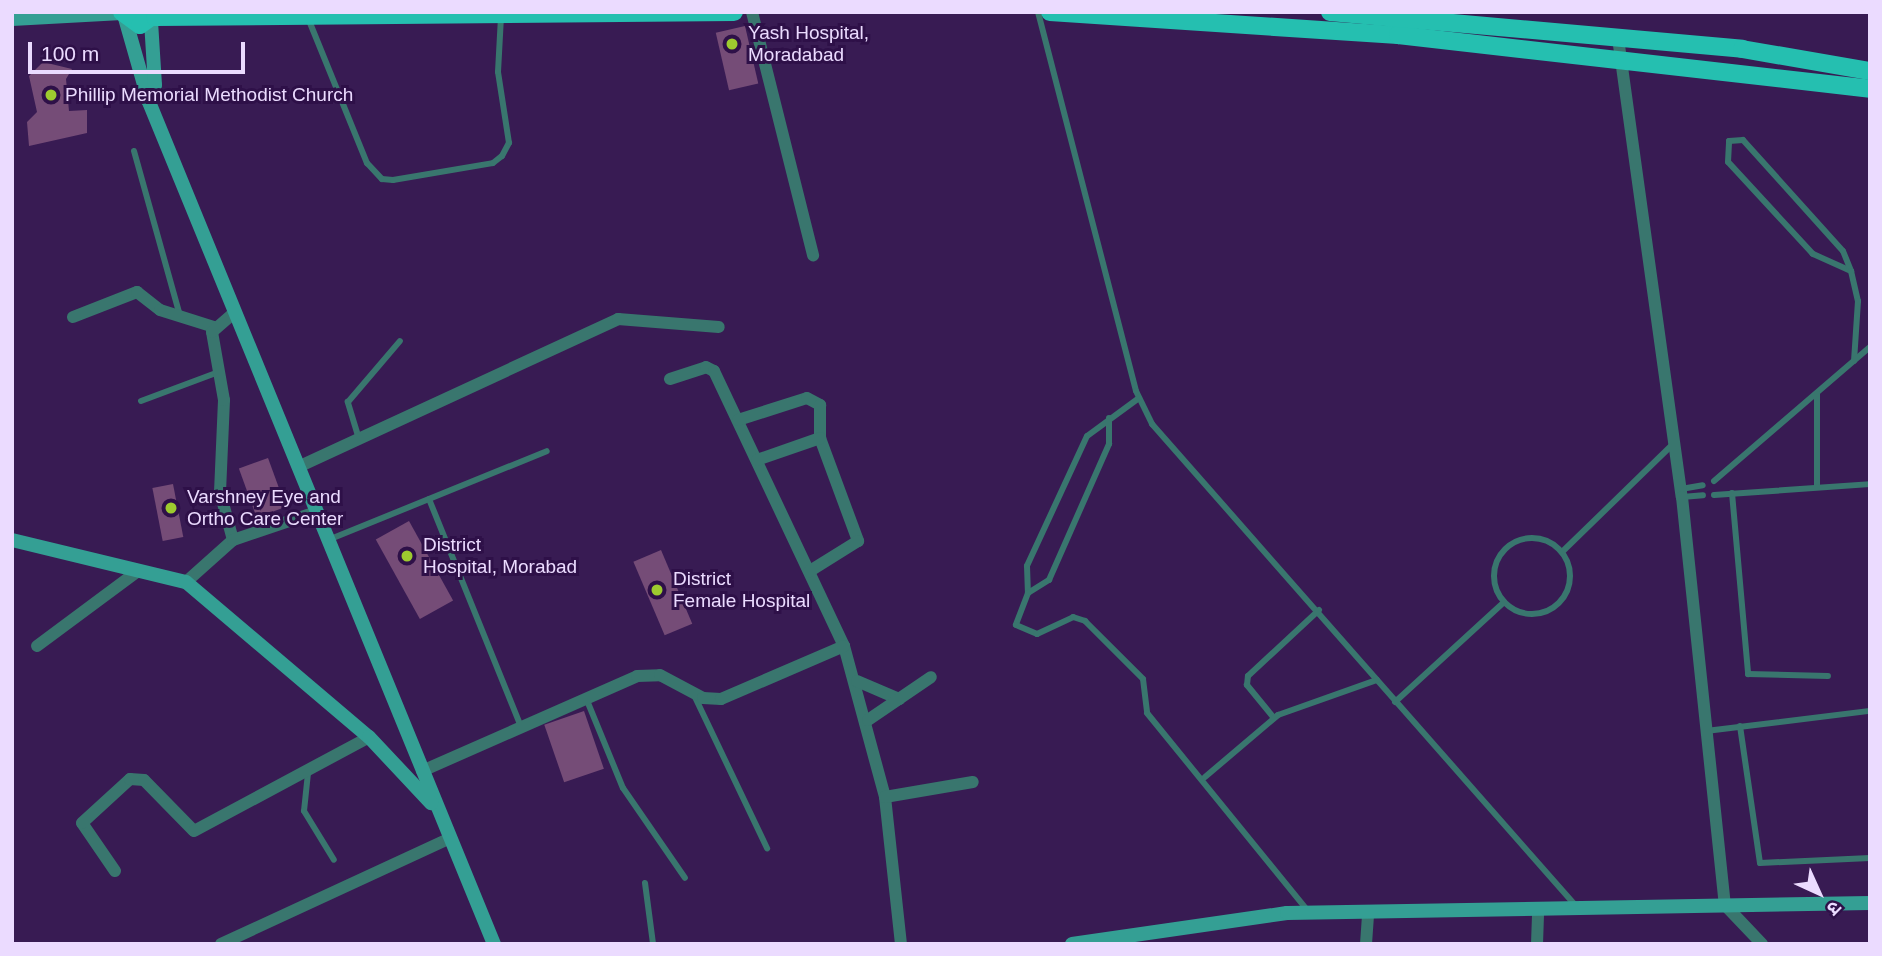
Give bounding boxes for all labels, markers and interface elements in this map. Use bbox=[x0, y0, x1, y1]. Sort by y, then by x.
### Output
place label: Yash Hospital, Moradabad bbox=[748, 22, 869, 66]
scale bar bbox=[32, 28, 248, 72]
marker: Yash Hospital, Moradabad bbox=[722, 34, 742, 54]
text: 100 m bbox=[41, 42, 99, 65]
place label: Phillip Memorial Methodist Church bbox=[65, 84, 353, 106]
marker: Phillip Memorial Methodist Church bbox=[43, 87, 59, 103]
place label: Varshney Eye and Ortho Care Center bbox=[187, 486, 343, 530]
marker: Varshney Eye and Ortho Care Center bbox=[161, 498, 181, 518]
place label: District Hospital, Morabad bbox=[423, 534, 577, 578]
marker: District Hospital, Morabad bbox=[397, 546, 417, 566]
place label: District Female Hospital bbox=[673, 568, 810, 612]
marker: District Female Hospital bbox=[647, 580, 667, 600]
north arrow bbox=[1784, 858, 1854, 928]
text: उ bbox=[1823, 897, 1846, 920]

